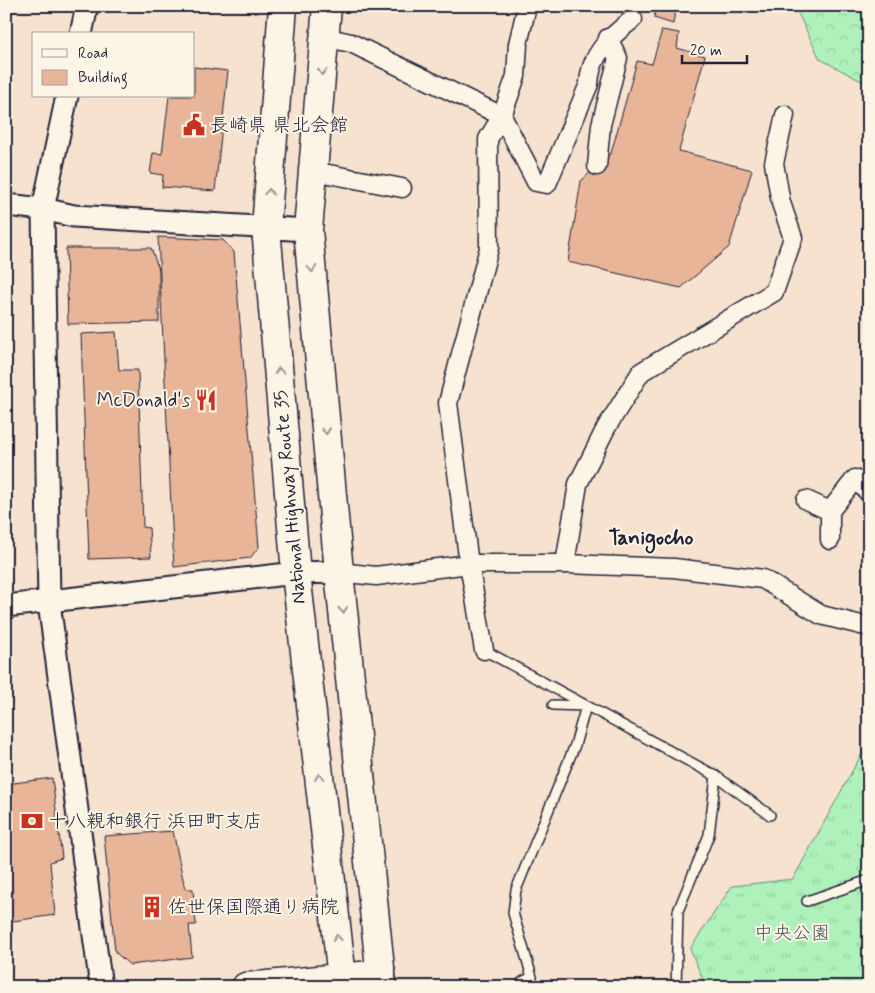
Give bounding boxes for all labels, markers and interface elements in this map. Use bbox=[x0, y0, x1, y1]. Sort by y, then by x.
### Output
legend bbox=[32, 32, 195, 98]
scale bar bbox=[682, 32, 748, 64]
text: 20 m bbox=[690, 41, 722, 61]
text: Road bbox=[78, 44, 108, 64]
text: Building bbox=[78, 68, 128, 89]
one-way arrow bbox=[316, 69, 327, 77]
public building icon: 長崎県 県北会館 bbox=[181, 112, 207, 138]
place label: 長崎県 県北会館 bbox=[210, 113, 348, 138]
one-way arrow bbox=[263, 188, 274, 196]
one-way arrow bbox=[306, 265, 317, 273]
one-way arrow bbox=[273, 367, 284, 375]
restaurant icon: McDonald's bbox=[193, 387, 219, 413]
place label: McDonald's bbox=[97, 388, 191, 413]
street label: National Highway Route 35 bbox=[268, 389, 313, 605]
one-way arrow bbox=[320, 427, 331, 435]
district label: Tanigocho bbox=[608, 524, 694, 554]
one-way arrow bbox=[337, 606, 348, 614]
one-way arrow bbox=[314, 773, 325, 781]
bank icon: 十八親和銀行 浜田町支店 bbox=[19, 808, 45, 834]
place label: 十八親和銀行 浜田町支店 bbox=[48, 809, 262, 834]
building icon: 佐世保国際通り病院 bbox=[139, 894, 165, 920]
place label: 佐世保国際通り病院 bbox=[168, 895, 339, 920]
park label: 中央公園 bbox=[754, 921, 830, 946]
one-way arrow bbox=[332, 934, 343, 942]

